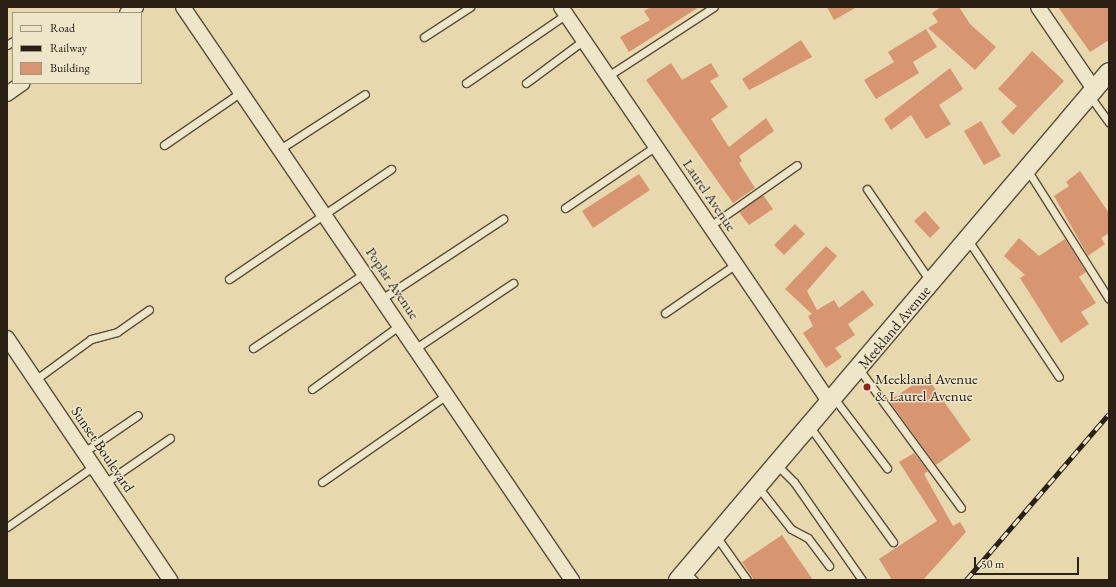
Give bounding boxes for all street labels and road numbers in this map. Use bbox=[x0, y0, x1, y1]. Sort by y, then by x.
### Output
street label: Laurel Avenue bbox=[679, 155, 741, 235]
street label: Poplar Avenue bbox=[362, 243, 424, 323]
street label: Meekland Avenue bbox=[854, 282, 934, 372]
street label: Sunset Boulevard bbox=[68, 403, 138, 495]

